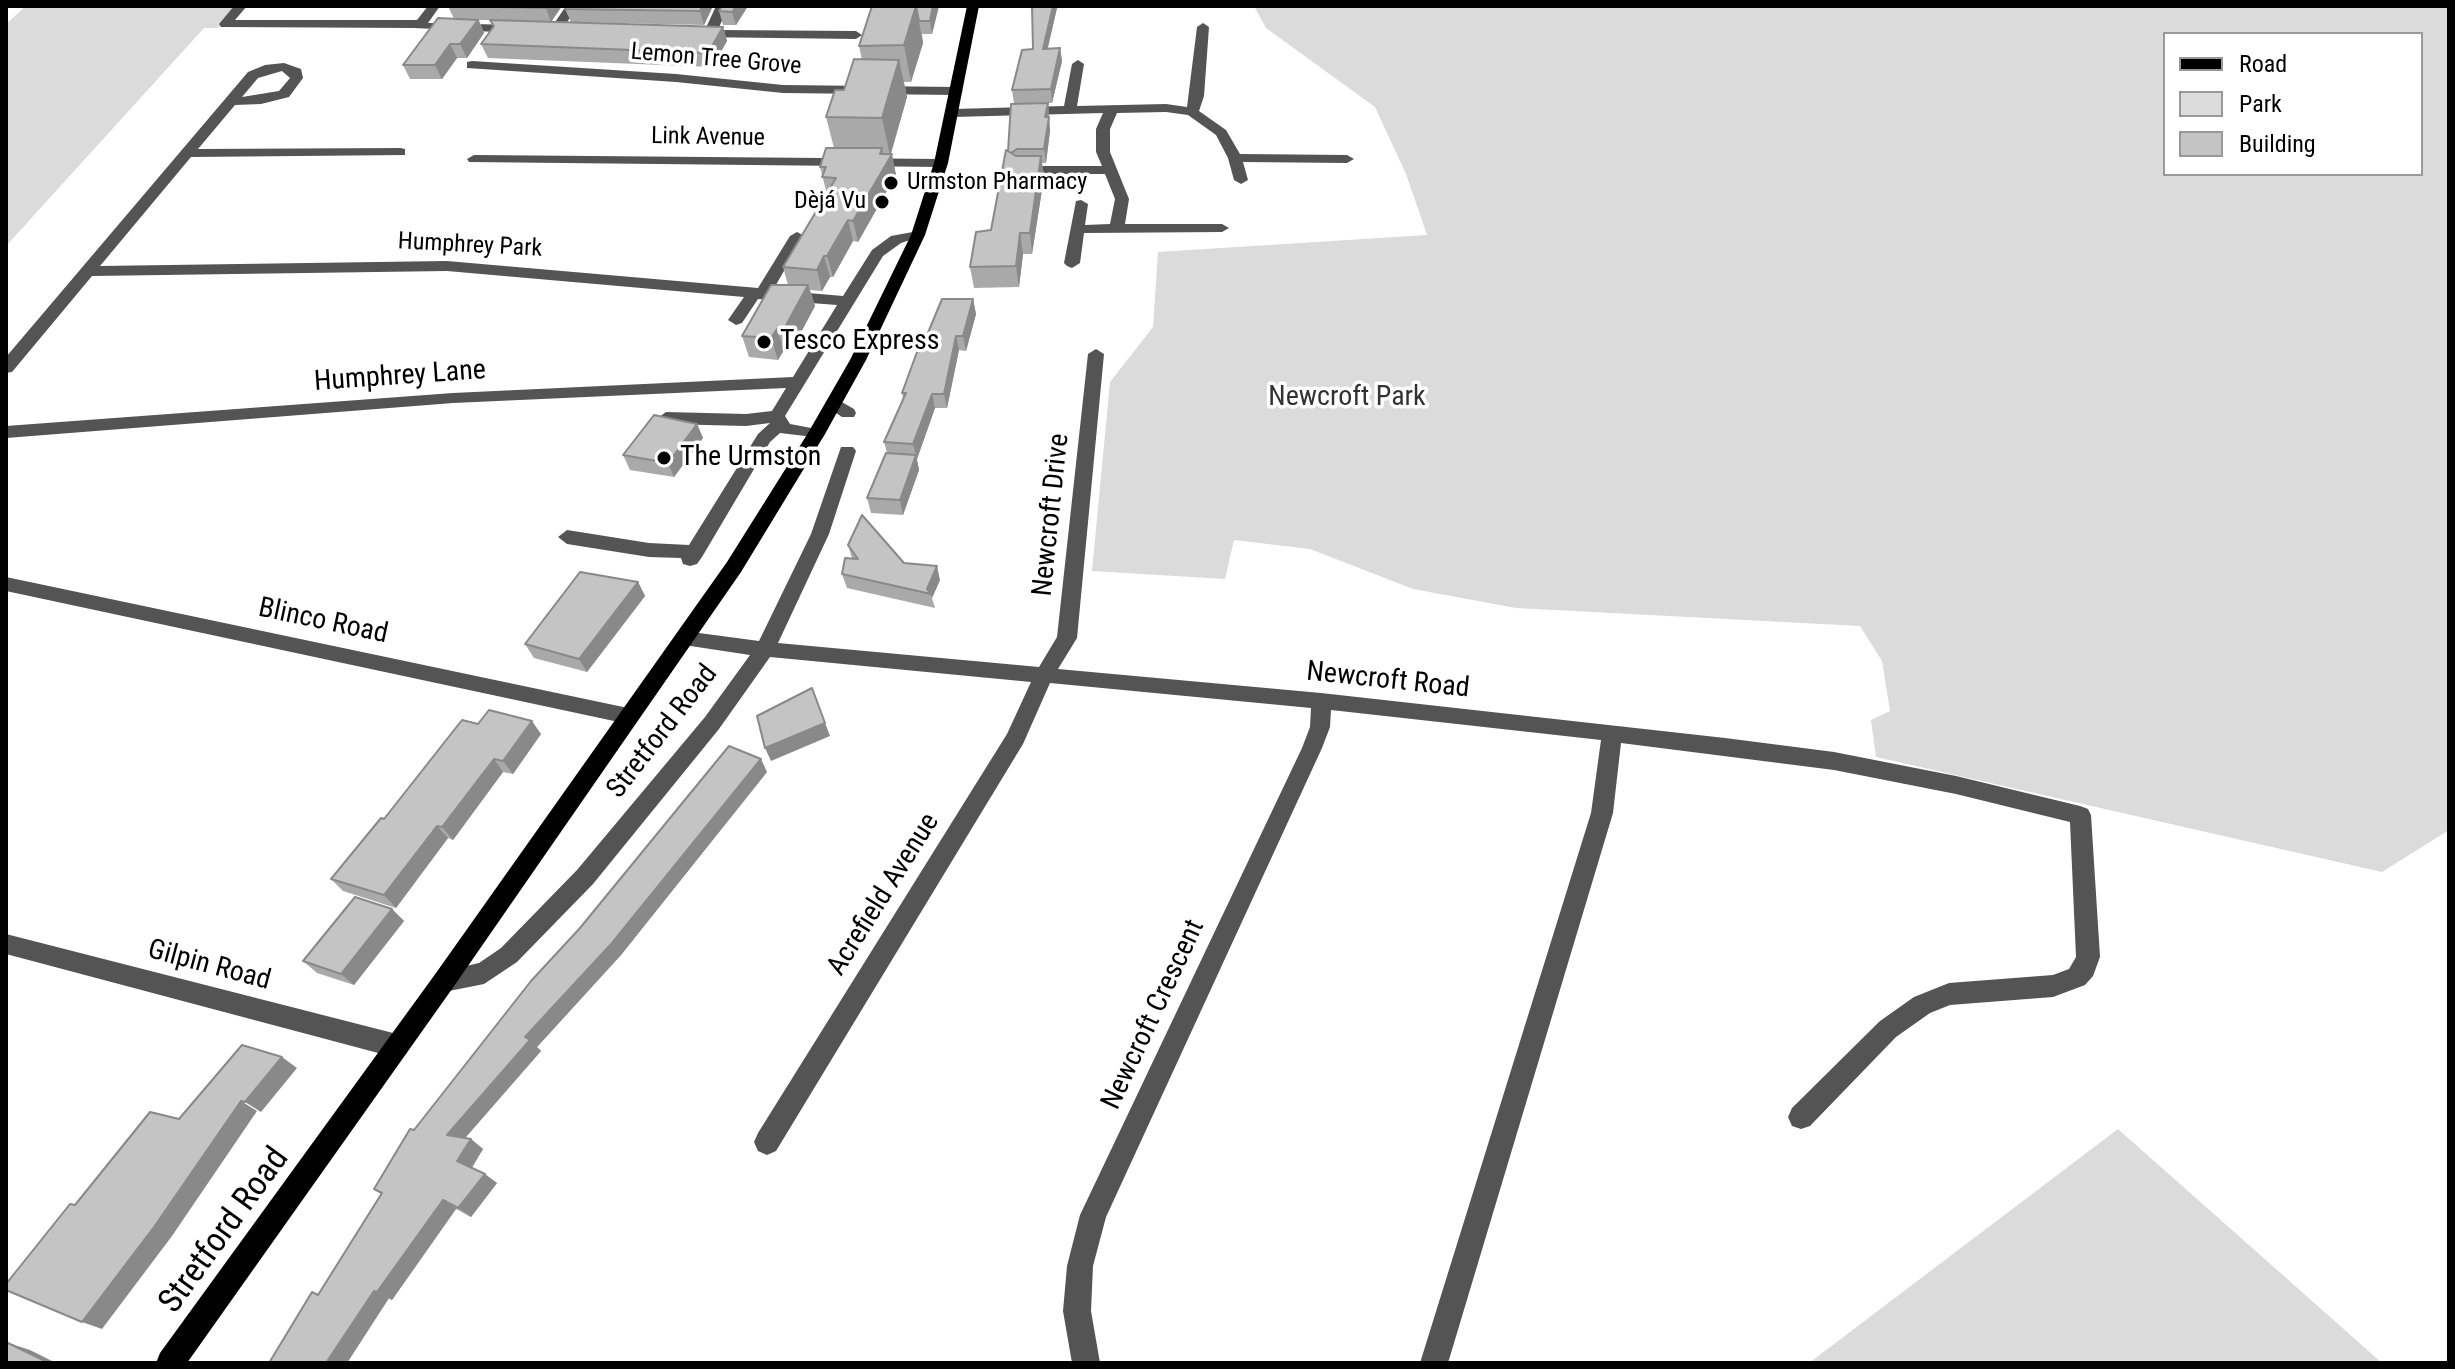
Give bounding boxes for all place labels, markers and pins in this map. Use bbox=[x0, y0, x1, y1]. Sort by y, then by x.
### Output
place label: Urmston Pharmacy bbox=[907, 169, 1087, 197]
marker: Urmston Pharmacy bbox=[882, 174, 900, 192]
place label: Dèjá Vu bbox=[794, 188, 866, 216]
marker: Dèjá Vu bbox=[873, 193, 891, 211]
place label: Tesco Express bbox=[780, 325, 939, 359]
marker: Tesco Express bbox=[755, 333, 773, 351]
place label: The Urmston bbox=[680, 441, 821, 475]
marker: The Urmston bbox=[655, 449, 673, 467]

